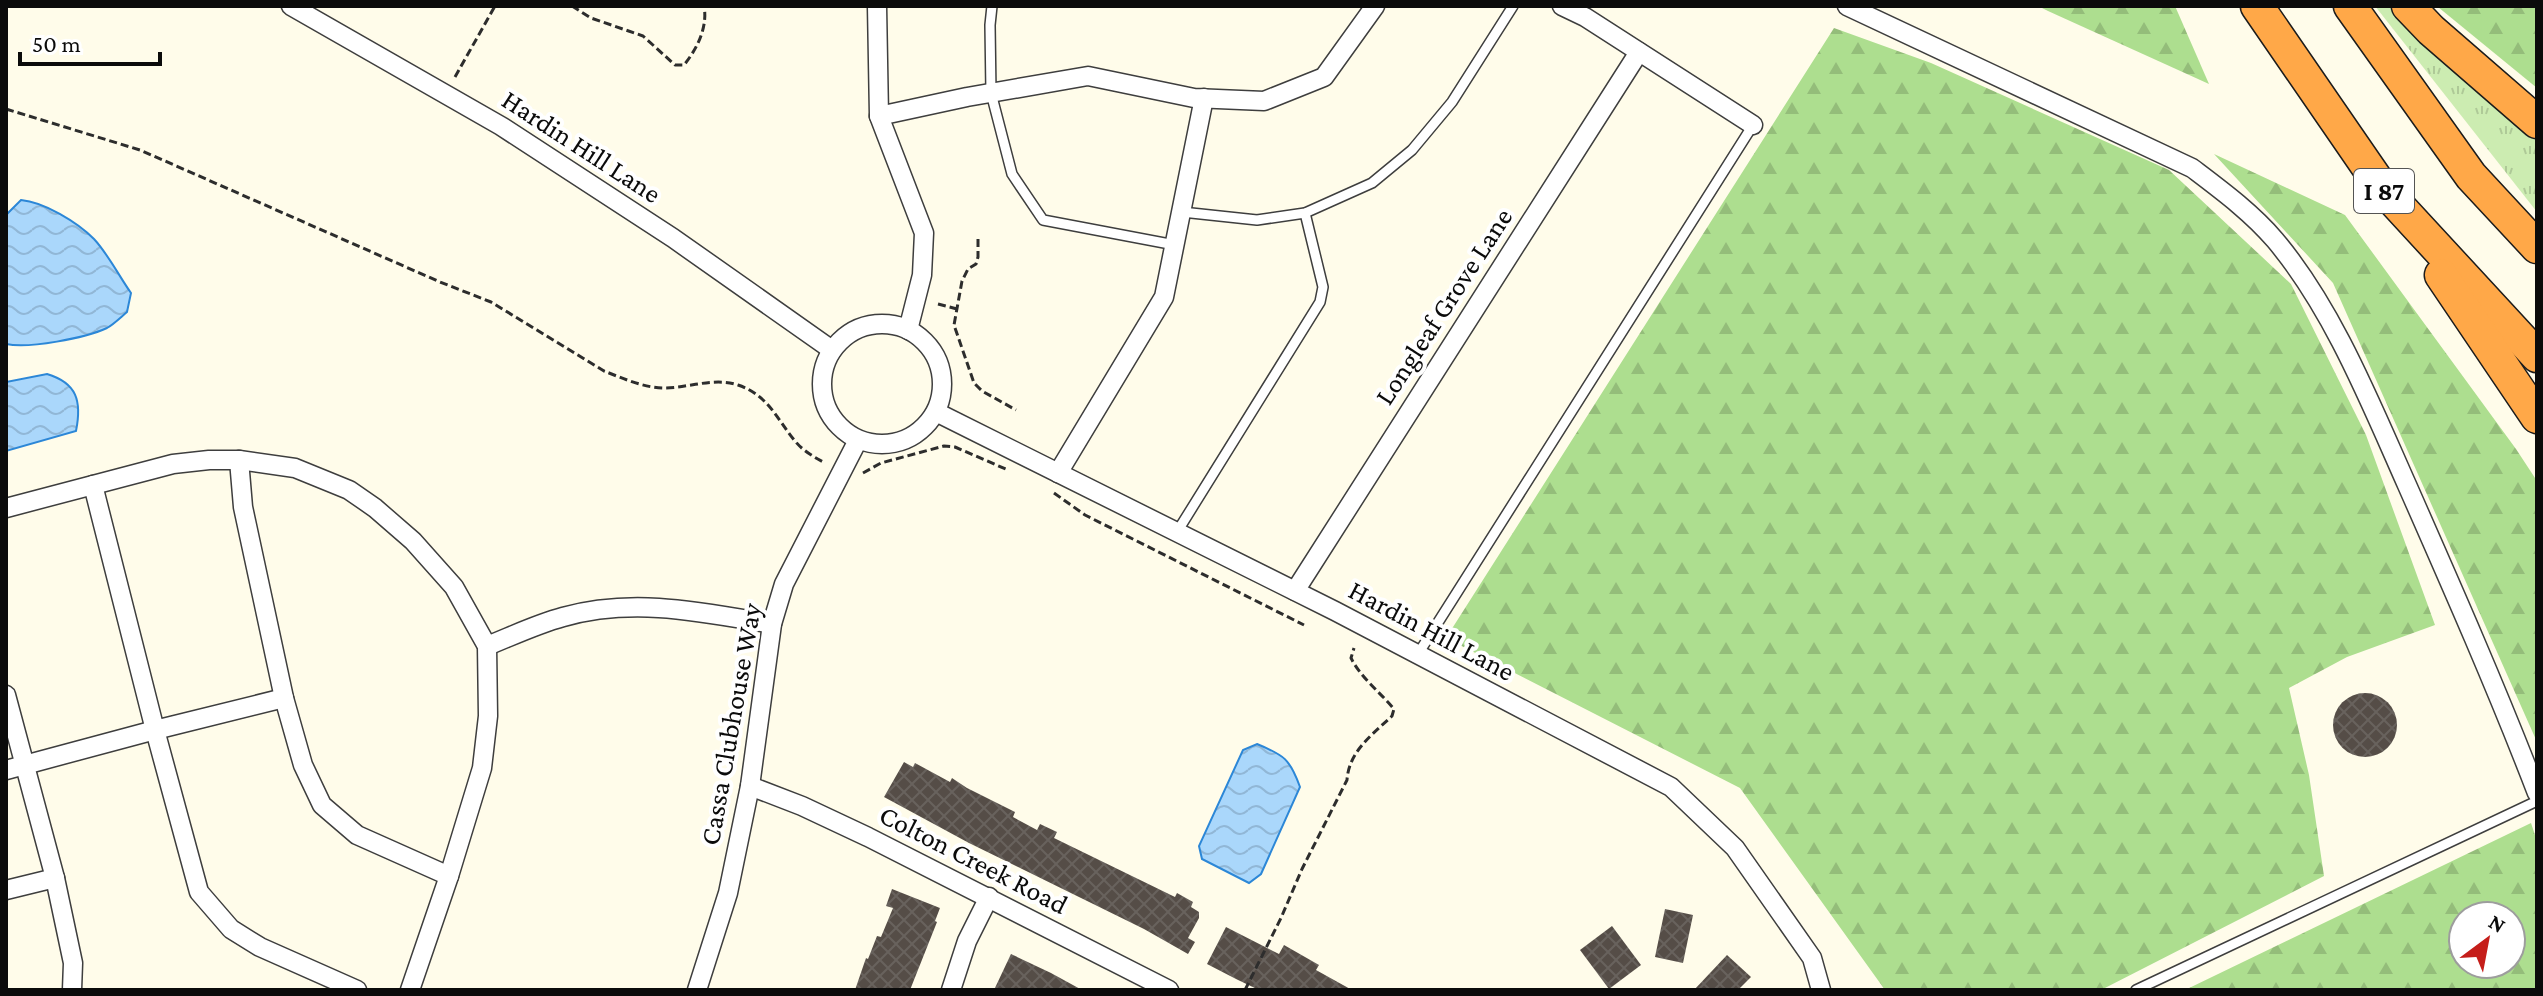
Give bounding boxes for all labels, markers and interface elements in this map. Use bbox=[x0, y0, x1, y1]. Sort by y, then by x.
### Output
scale bar bbox=[20, 16, 160, 66]
text: 50 m bbox=[32, 30, 81, 57]
street label: Hardin Hill Lane bbox=[497, 84, 667, 209]
road number: I 87 bbox=[2354, 169, 2414, 213]
street label: Longleaf Grove Lane bbox=[1368, 202, 1519, 410]
street label: Hardin Hill Lane bbox=[1344, 574, 1520, 687]
street label: Cassa Clubhouse Way bbox=[694, 600, 767, 847]
street label: Colton Creek Road bbox=[875, 799, 1073, 920]
north arrow bbox=[2447, 900, 2527, 980]
text: N bbox=[2484, 909, 2510, 938]

